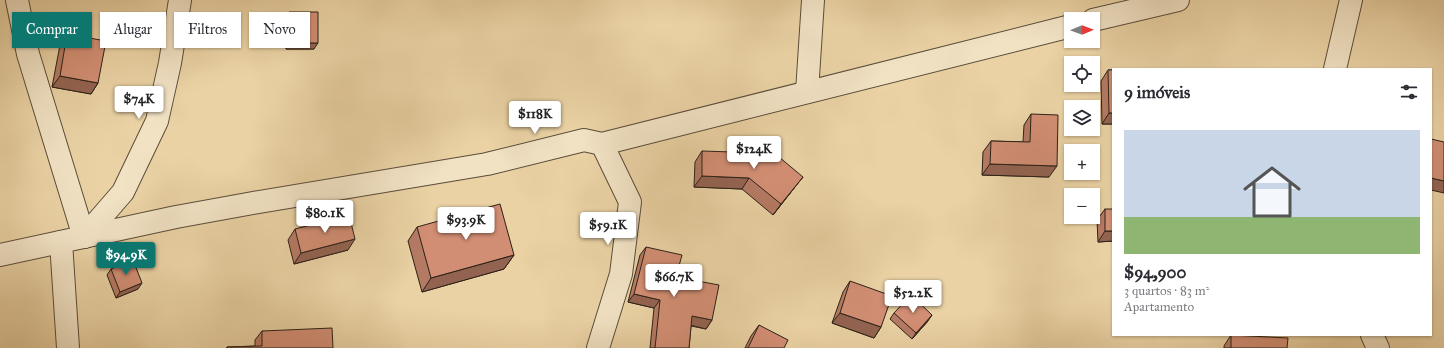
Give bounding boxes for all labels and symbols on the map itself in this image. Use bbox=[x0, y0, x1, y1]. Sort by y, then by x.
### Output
north arrow bbox=[1064, 12, 1100, 48]
pin: $74K bbox=[115, 86, 163, 120]
pin: $118K bbox=[507, 101, 563, 135]
pin: $124K bbox=[726, 136, 782, 170]
pin: $80.1K bbox=[292, 200, 358, 234]
pin: $93.9K bbox=[433, 207, 499, 241]
pin: $59.1K bbox=[575, 212, 641, 246]
pin: $94.9K bbox=[93, 242, 159, 276]
pin: $66.7K bbox=[641, 264, 707, 298]
pin: $52.2K bbox=[880, 280, 946, 314]

